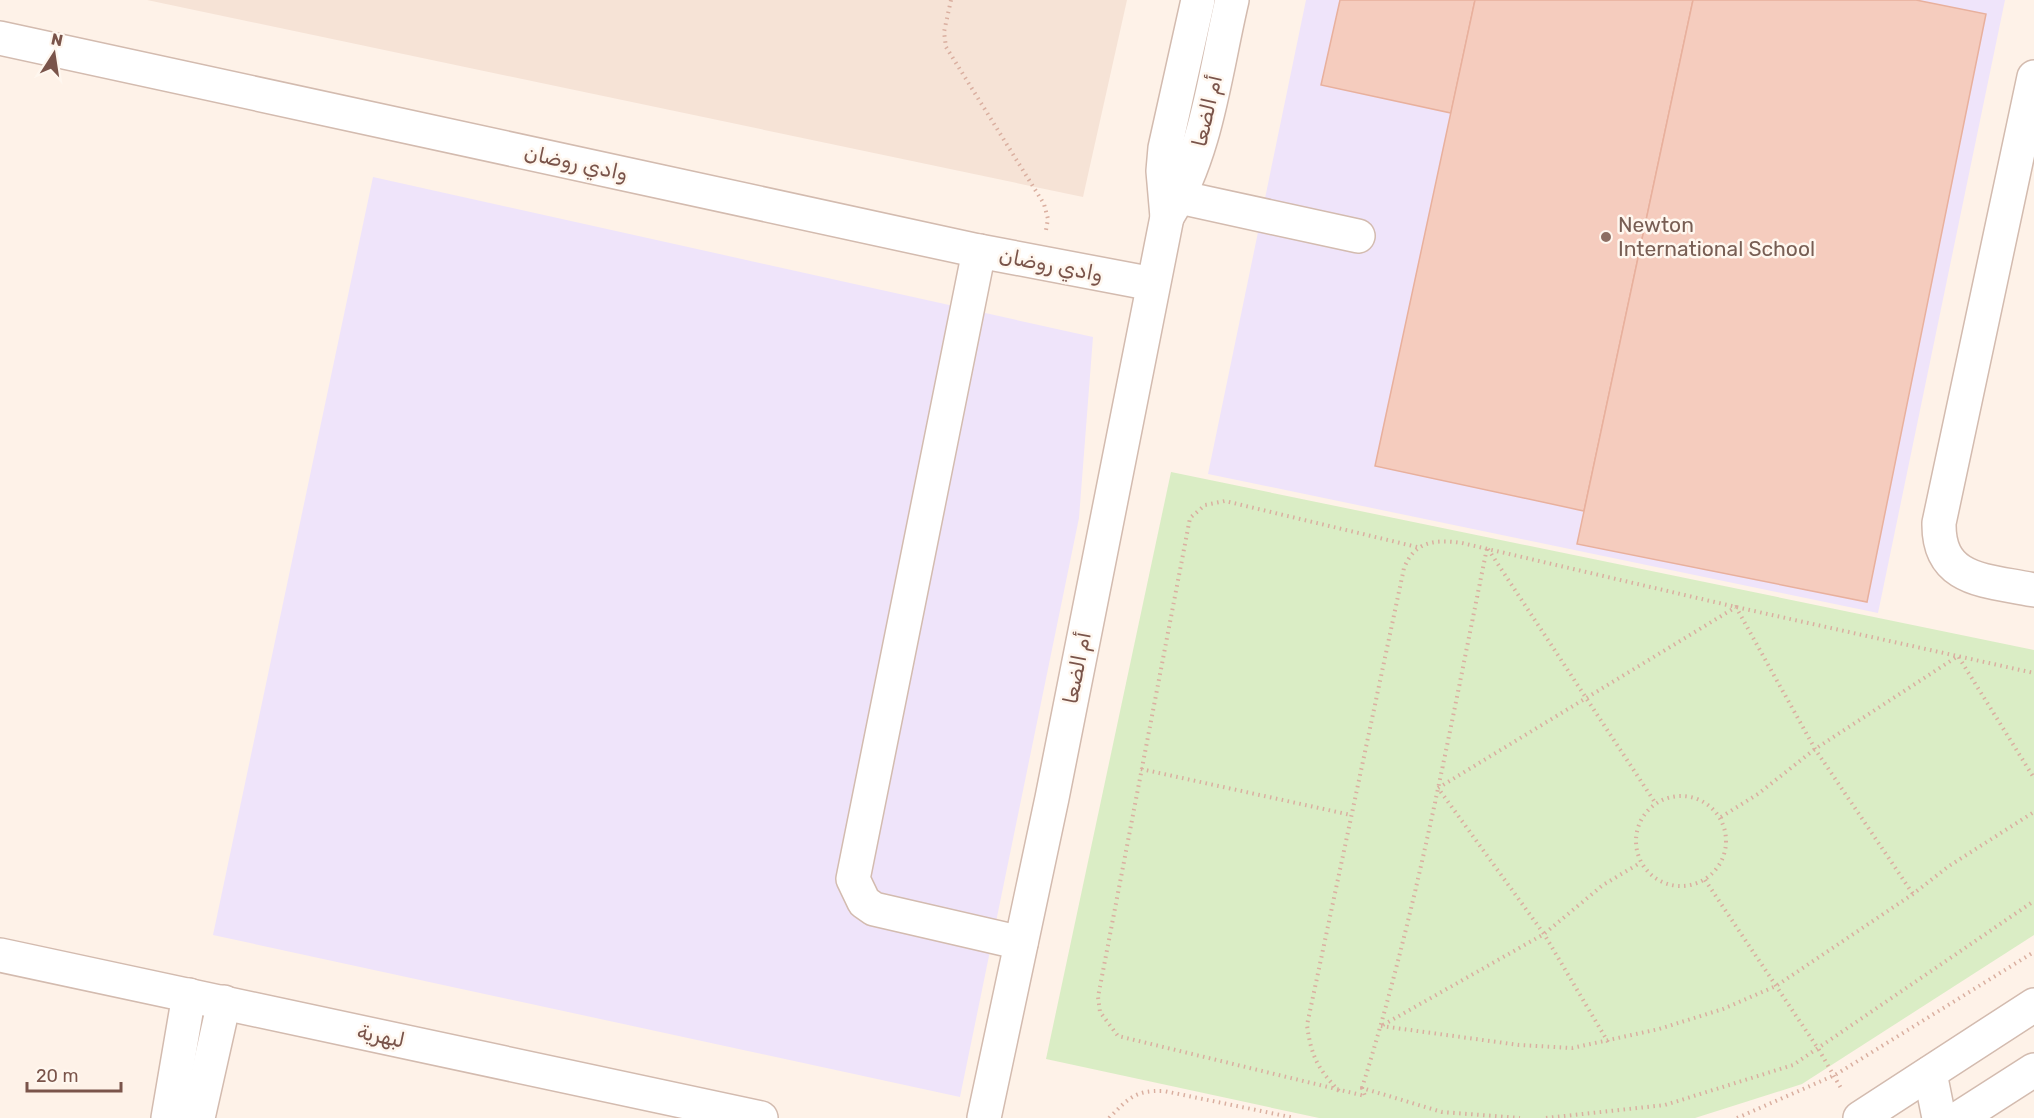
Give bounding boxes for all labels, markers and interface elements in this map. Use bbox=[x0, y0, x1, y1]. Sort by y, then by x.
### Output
north arrow bbox=[24, 24, 84, 84]
text: N bbox=[49, 29, 65, 50]
street label: أم الضعا bbox=[1186, 73, 1228, 149]
street label: وادي روضان bbox=[522, 139, 630, 188]
place label: Newton International School bbox=[1618, 212, 1815, 261]
marker: Newton International School bbox=[1599, 230, 1613, 244]
street label: وادي روضان bbox=[997, 242, 1105, 289]
street label: أم الضعا bbox=[1057, 630, 1097, 706]
street label: لبهرية bbox=[355, 1018, 407, 1053]
scale bar bbox=[27, 1055, 122, 1093]
text: 20 m bbox=[36, 1065, 78, 1087]

